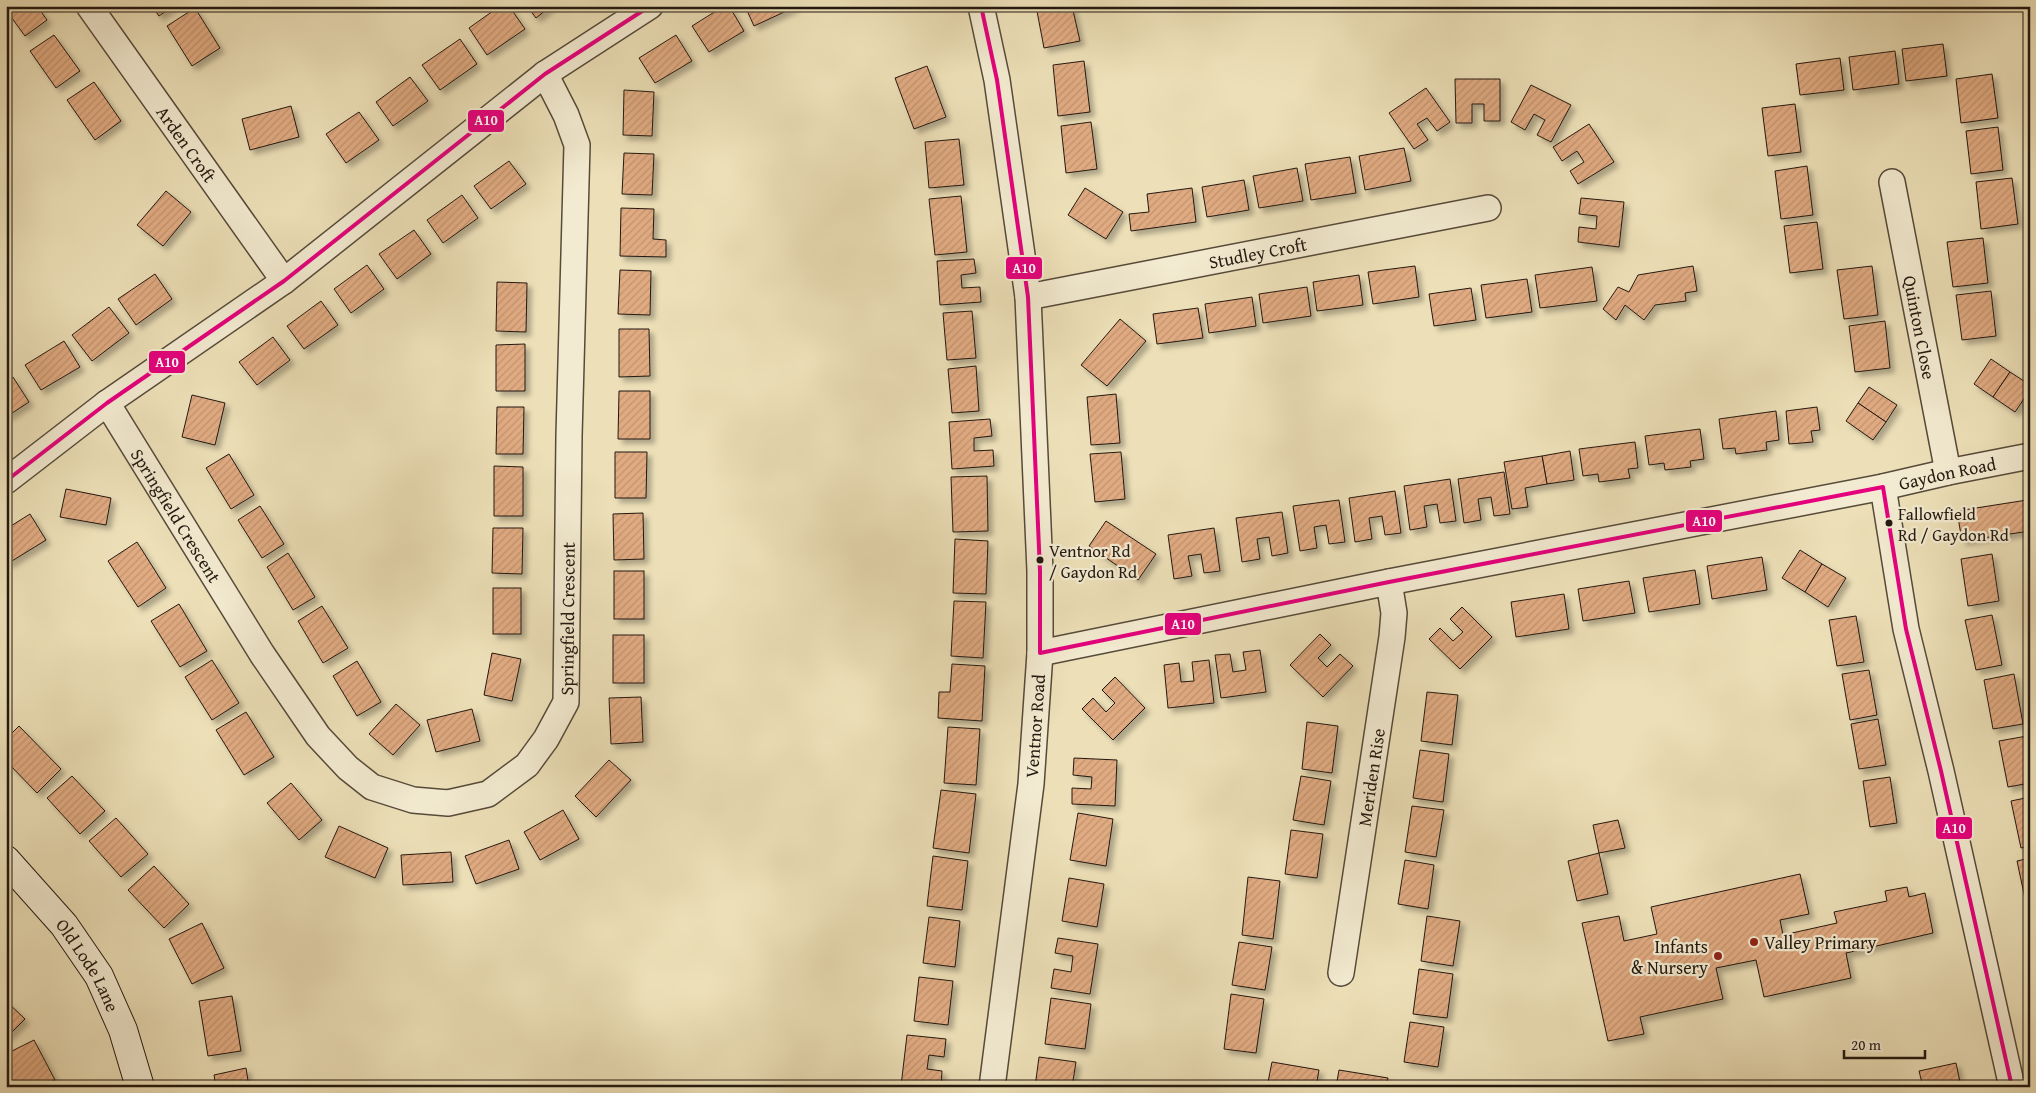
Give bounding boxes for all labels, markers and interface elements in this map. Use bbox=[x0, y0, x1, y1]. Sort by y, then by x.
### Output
street label: Arden Croft bbox=[150, 100, 224, 188]
line badge: A10 bbox=[467, 109, 505, 133]
text: A10 bbox=[474, 110, 498, 130]
street label: Studley Croft bbox=[1206, 230, 1310, 275]
line badge: A10 bbox=[1005, 256, 1043, 280]
text: A10 bbox=[1012, 258, 1036, 278]
street label: Quinton Close bbox=[1897, 273, 1943, 381]
line badge: A10 bbox=[148, 350, 186, 374]
text: A10 bbox=[155, 352, 179, 372]
street label: Springfield Crescent bbox=[125, 443, 228, 588]
street label: Gaydon Road bbox=[1896, 449, 1998, 496]
place label: Fallowfield Rd / Gaydon Rd bbox=[1898, 501, 2009, 547]
line badge: A10 bbox=[1685, 509, 1723, 533]
text: A10 bbox=[1692, 511, 1716, 531]
marker: Fallowfield Rd / Gaydon Rd bbox=[1884, 518, 1894, 528]
place label: Ventnor Rd / Gaydon Rd bbox=[1049, 538, 1137, 584]
street label: Springfield Crescent bbox=[553, 541, 581, 696]
marker: Ventnor Rd / Gaydon Rd bbox=[1035, 555, 1045, 565]
line badge: A10 bbox=[1164, 612, 1202, 636]
text: A10 bbox=[1171, 614, 1195, 634]
street label: Ventnor Road bbox=[1018, 673, 1052, 779]
street label: Meriden Rise bbox=[1350, 726, 1391, 828]
line badge: A10 bbox=[1935, 816, 1973, 840]
text: A10 bbox=[1942, 818, 1966, 838]
street label: Old Lode Lane bbox=[50, 912, 127, 1016]
place label: Valley Primary bbox=[1764, 929, 1876, 956]
place label: Infants & Nursery bbox=[1631, 933, 1708, 981]
marker: Valley Primary bbox=[1748, 936, 1760, 948]
marker: Infants & Nursery bbox=[1712, 950, 1724, 962]
scale bar bbox=[1844, 1028, 1925, 1060]
text: 20 m bbox=[1851, 1034, 1882, 1055]

